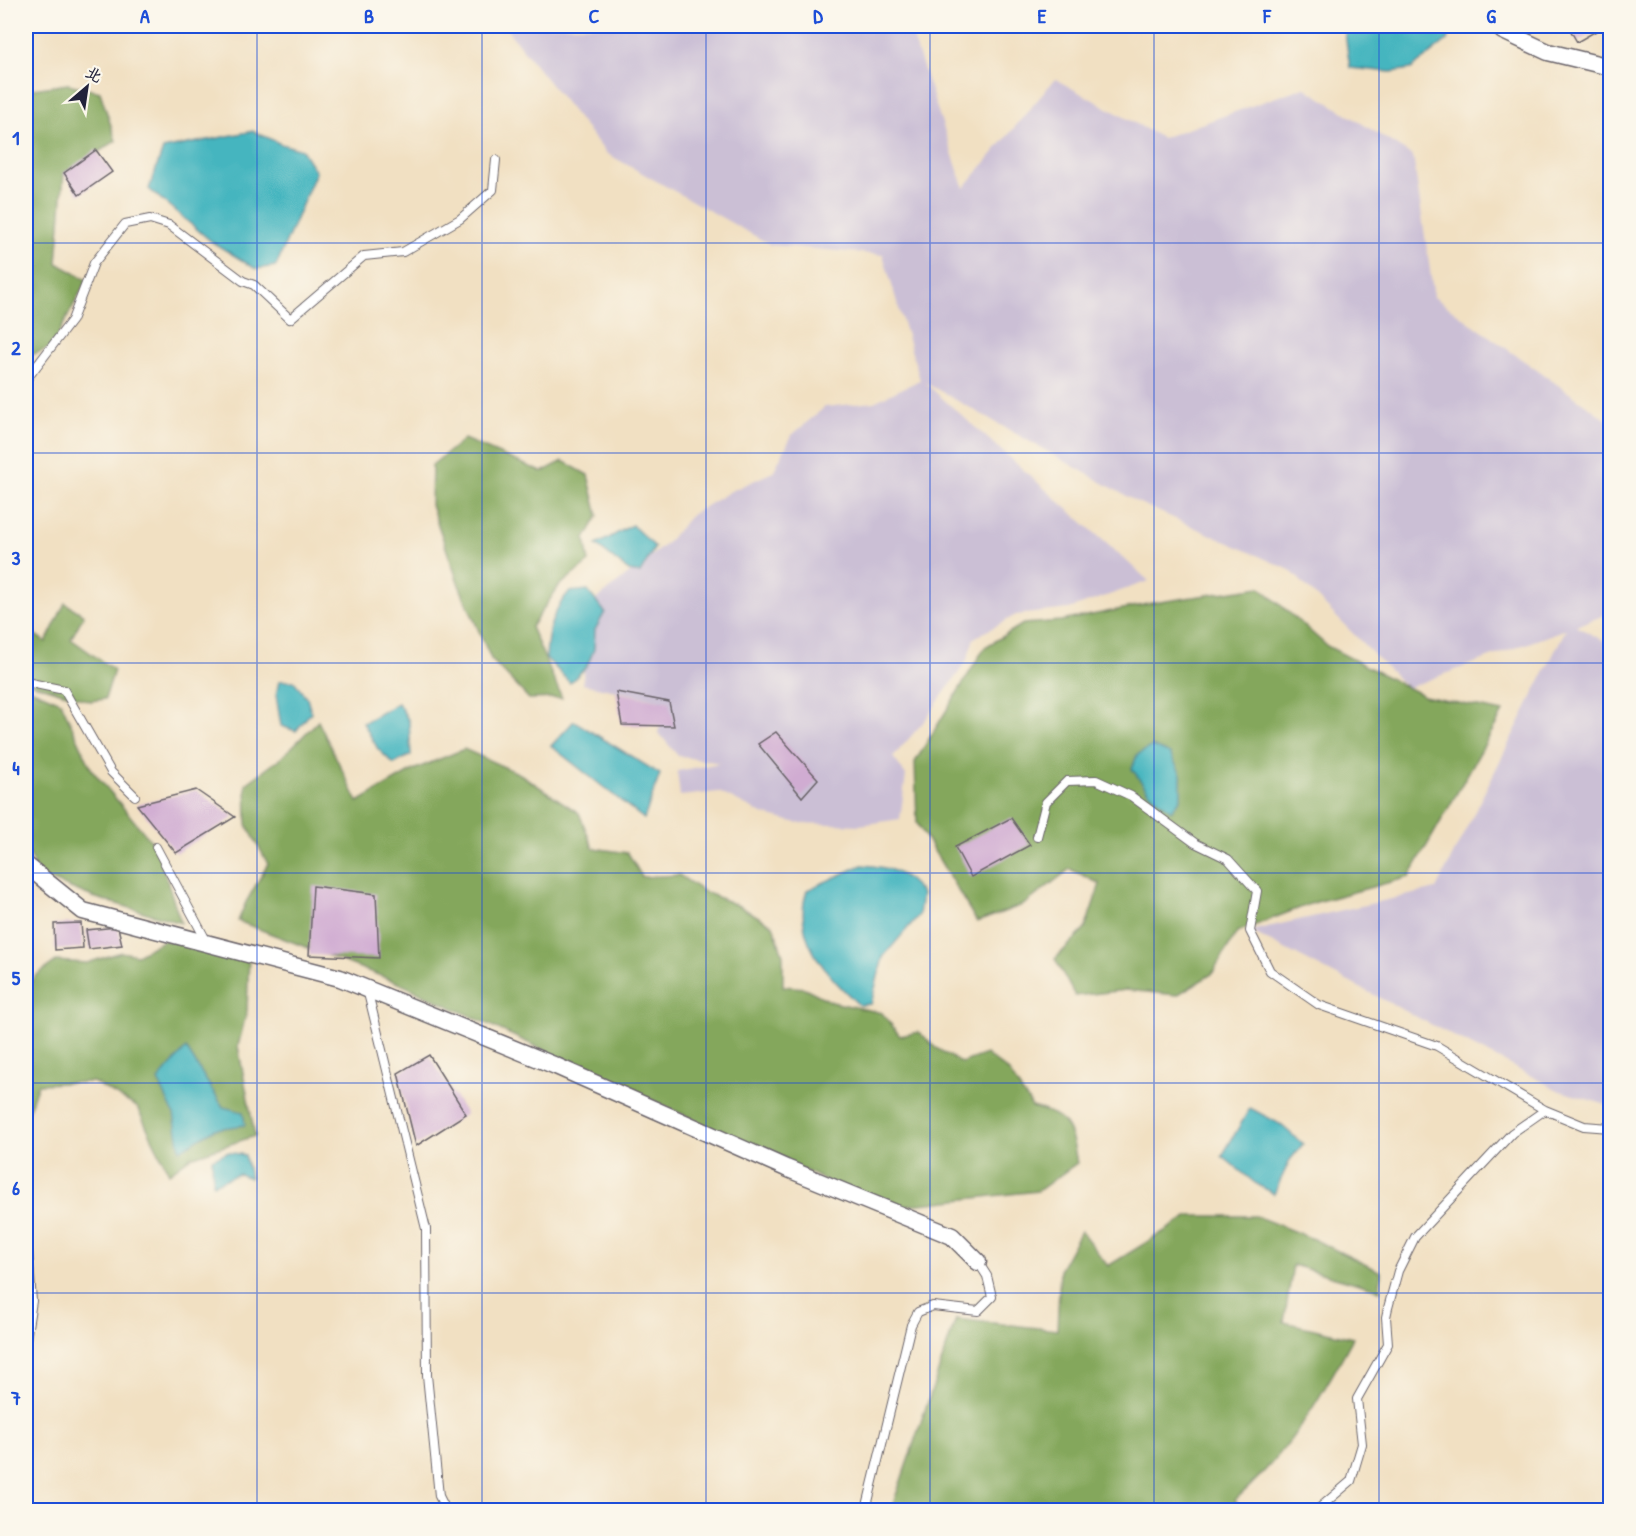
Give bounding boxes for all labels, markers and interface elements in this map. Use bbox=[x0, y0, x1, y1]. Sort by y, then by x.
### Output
text: A bbox=[140, 2, 150, 29]
text: B bbox=[364, 2, 374, 29]
text: C bbox=[589, 2, 600, 29]
text: D bbox=[813, 2, 823, 29]
text: E bbox=[1038, 2, 1047, 29]
text: F bbox=[1262, 2, 1272, 29]
text: G bbox=[1486, 2, 1496, 29]
north arrow bbox=[57, 57, 117, 117]
text: 北 bbox=[82, 60, 107, 87]
text: 1 bbox=[12, 124, 20, 151]
text: 2 bbox=[11, 334, 21, 361]
text: 3 bbox=[12, 544, 21, 571]
text: 4 bbox=[12, 754, 20, 781]
text: 5 bbox=[12, 964, 21, 991]
text: 6 bbox=[12, 1174, 20, 1201]
text: 7 bbox=[10, 1384, 21, 1411]

